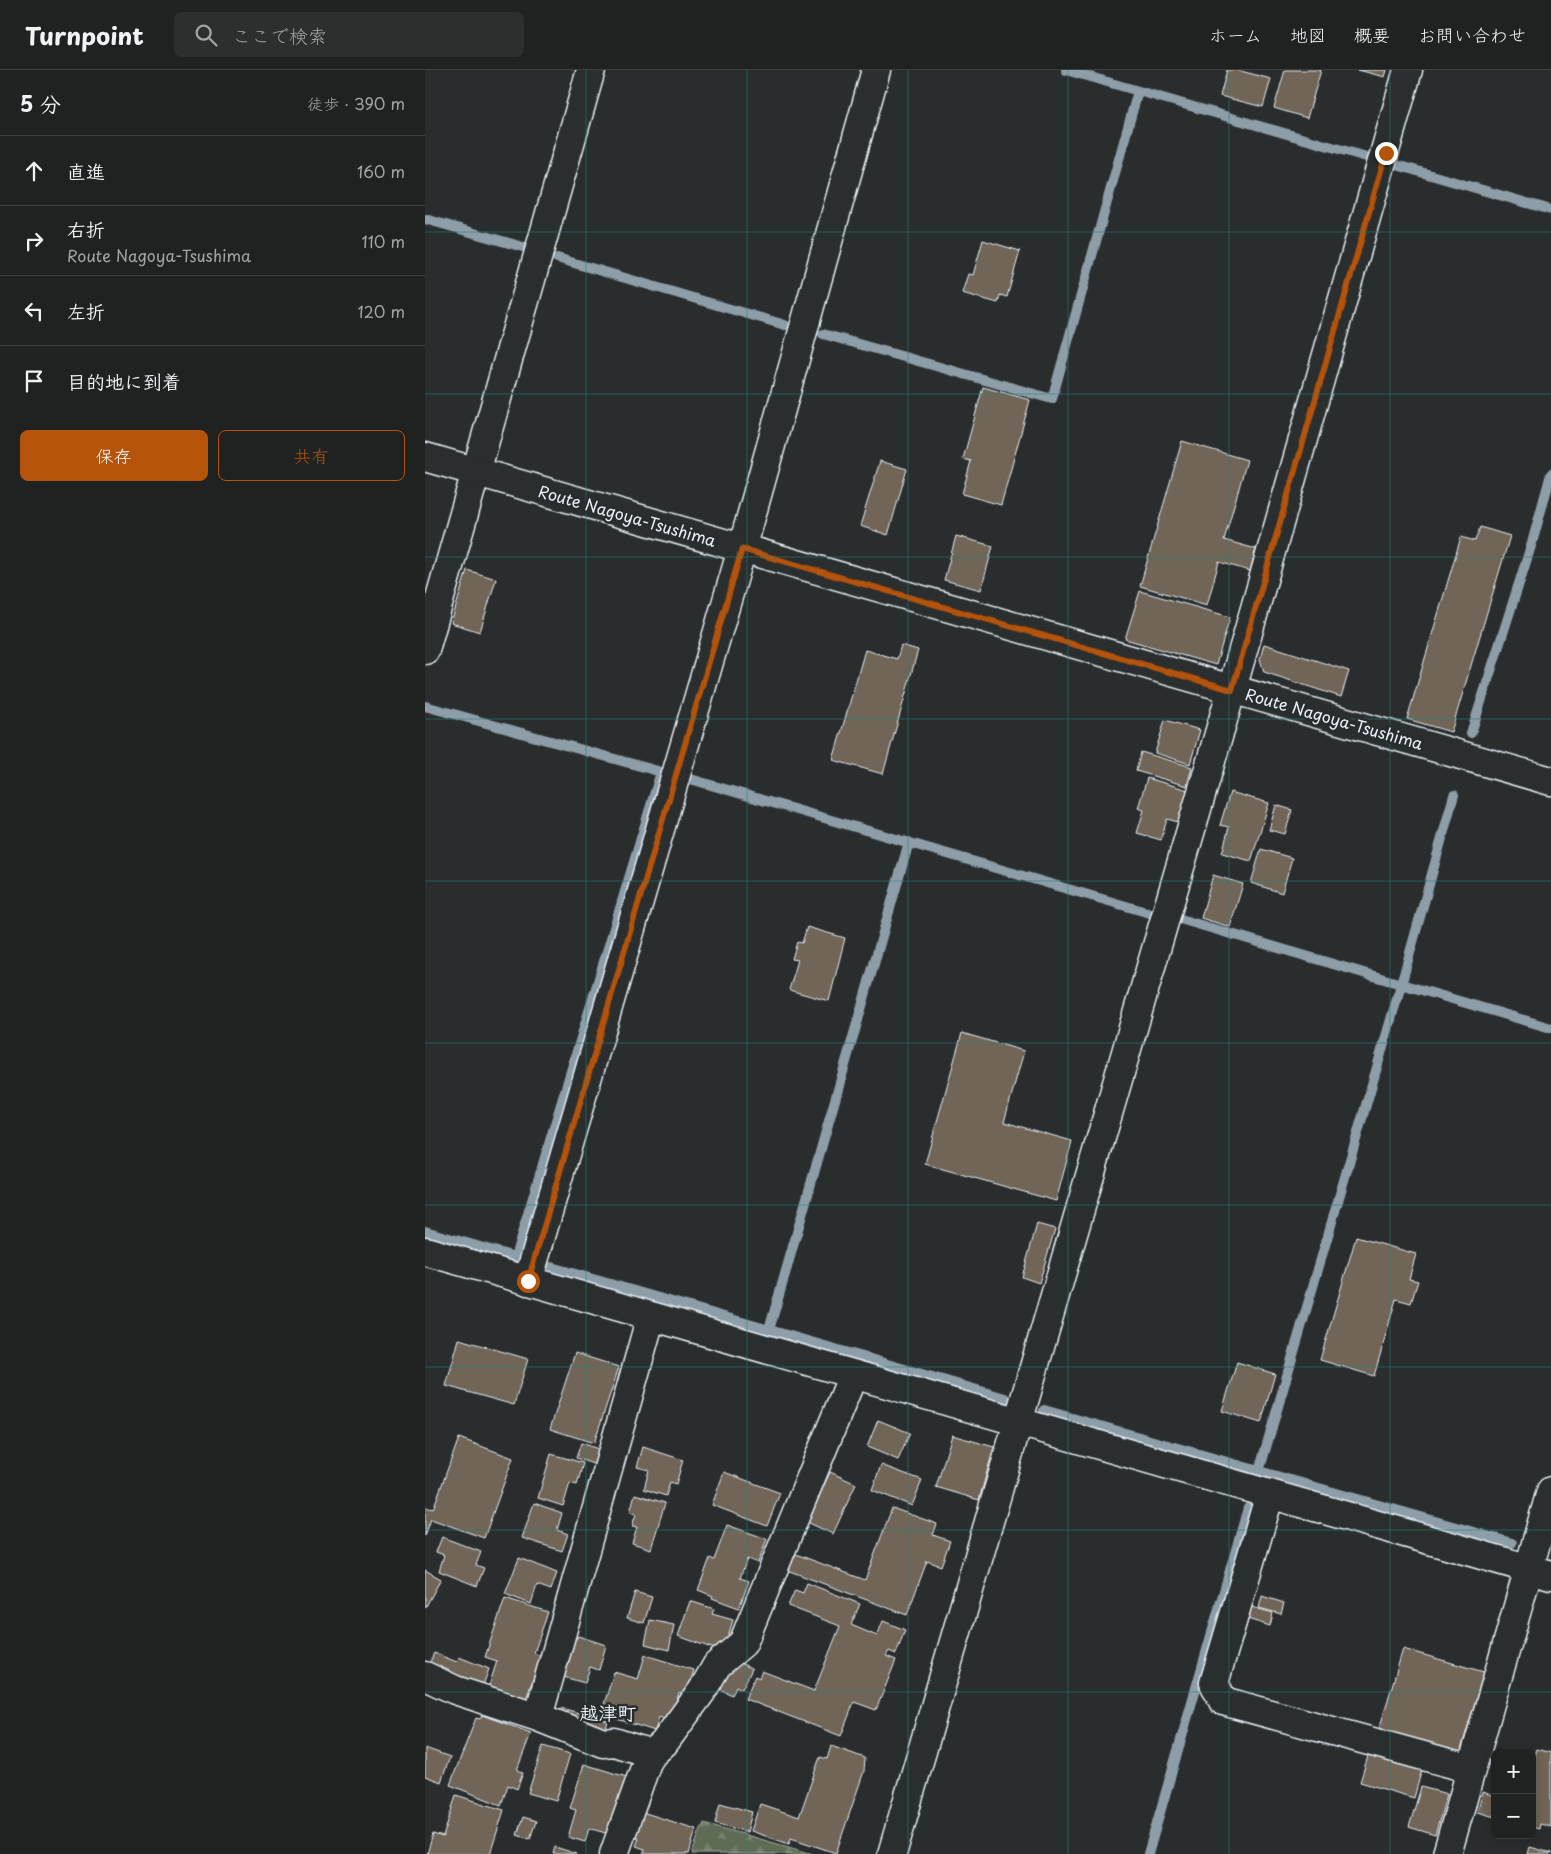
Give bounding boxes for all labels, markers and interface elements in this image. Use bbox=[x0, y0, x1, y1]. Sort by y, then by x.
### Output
search box bbox=[174, 12, 524, 57]
text: Turnpoint bbox=[25, 17, 144, 53]
icon: search bbox=[192, 21, 220, 49]
text: ここで検索 bbox=[232, 21, 327, 49]
text: ホーム bbox=[1209, 21, 1262, 48]
text: 地図 bbox=[1290, 21, 1326, 48]
text: 概要 bbox=[1354, 21, 1390, 48]
text: お問い合わせ bbox=[1418, 21, 1526, 48]
text: 5 分 bbox=[20, 87, 61, 119]
text: 徒歩 · 390 m bbox=[307, 91, 405, 115]
route end bbox=[1375, 142, 1398, 165]
icon: ahead bbox=[20, 157, 48, 185]
text: 直進 bbox=[67, 157, 105, 185]
text: 160 m bbox=[357, 159, 405, 183]
text: 右折 bbox=[67, 215, 105, 243]
icon: right bbox=[20, 227, 48, 255]
text: 110 m bbox=[362, 229, 405, 253]
text: Route Nagoya-Tsushima bbox=[67, 243, 251, 267]
icon: left bbox=[20, 297, 48, 325]
text: 左折 bbox=[67, 297, 105, 325]
text: 120 m bbox=[358, 299, 405, 323]
icon: arrive bbox=[20, 367, 48, 395]
text: 目的地に到着 bbox=[67, 367, 181, 395]
button: 保存 bbox=[20, 430, 208, 481]
button: 共有 bbox=[218, 430, 405, 481]
street label: Route Nagoya-Tsushima bbox=[536, 478, 719, 552]
street label: Route Nagoya-Tsushima bbox=[1243, 681, 1426, 755]
route start bbox=[517, 1270, 540, 1293]
district label: 越津町 bbox=[579, 1698, 637, 1726]
map controls bbox=[1491, 1749, 1536, 1839]
button: + bbox=[1491, 1749, 1536, 1794]
button: − bbox=[1491, 1794, 1536, 1839]

